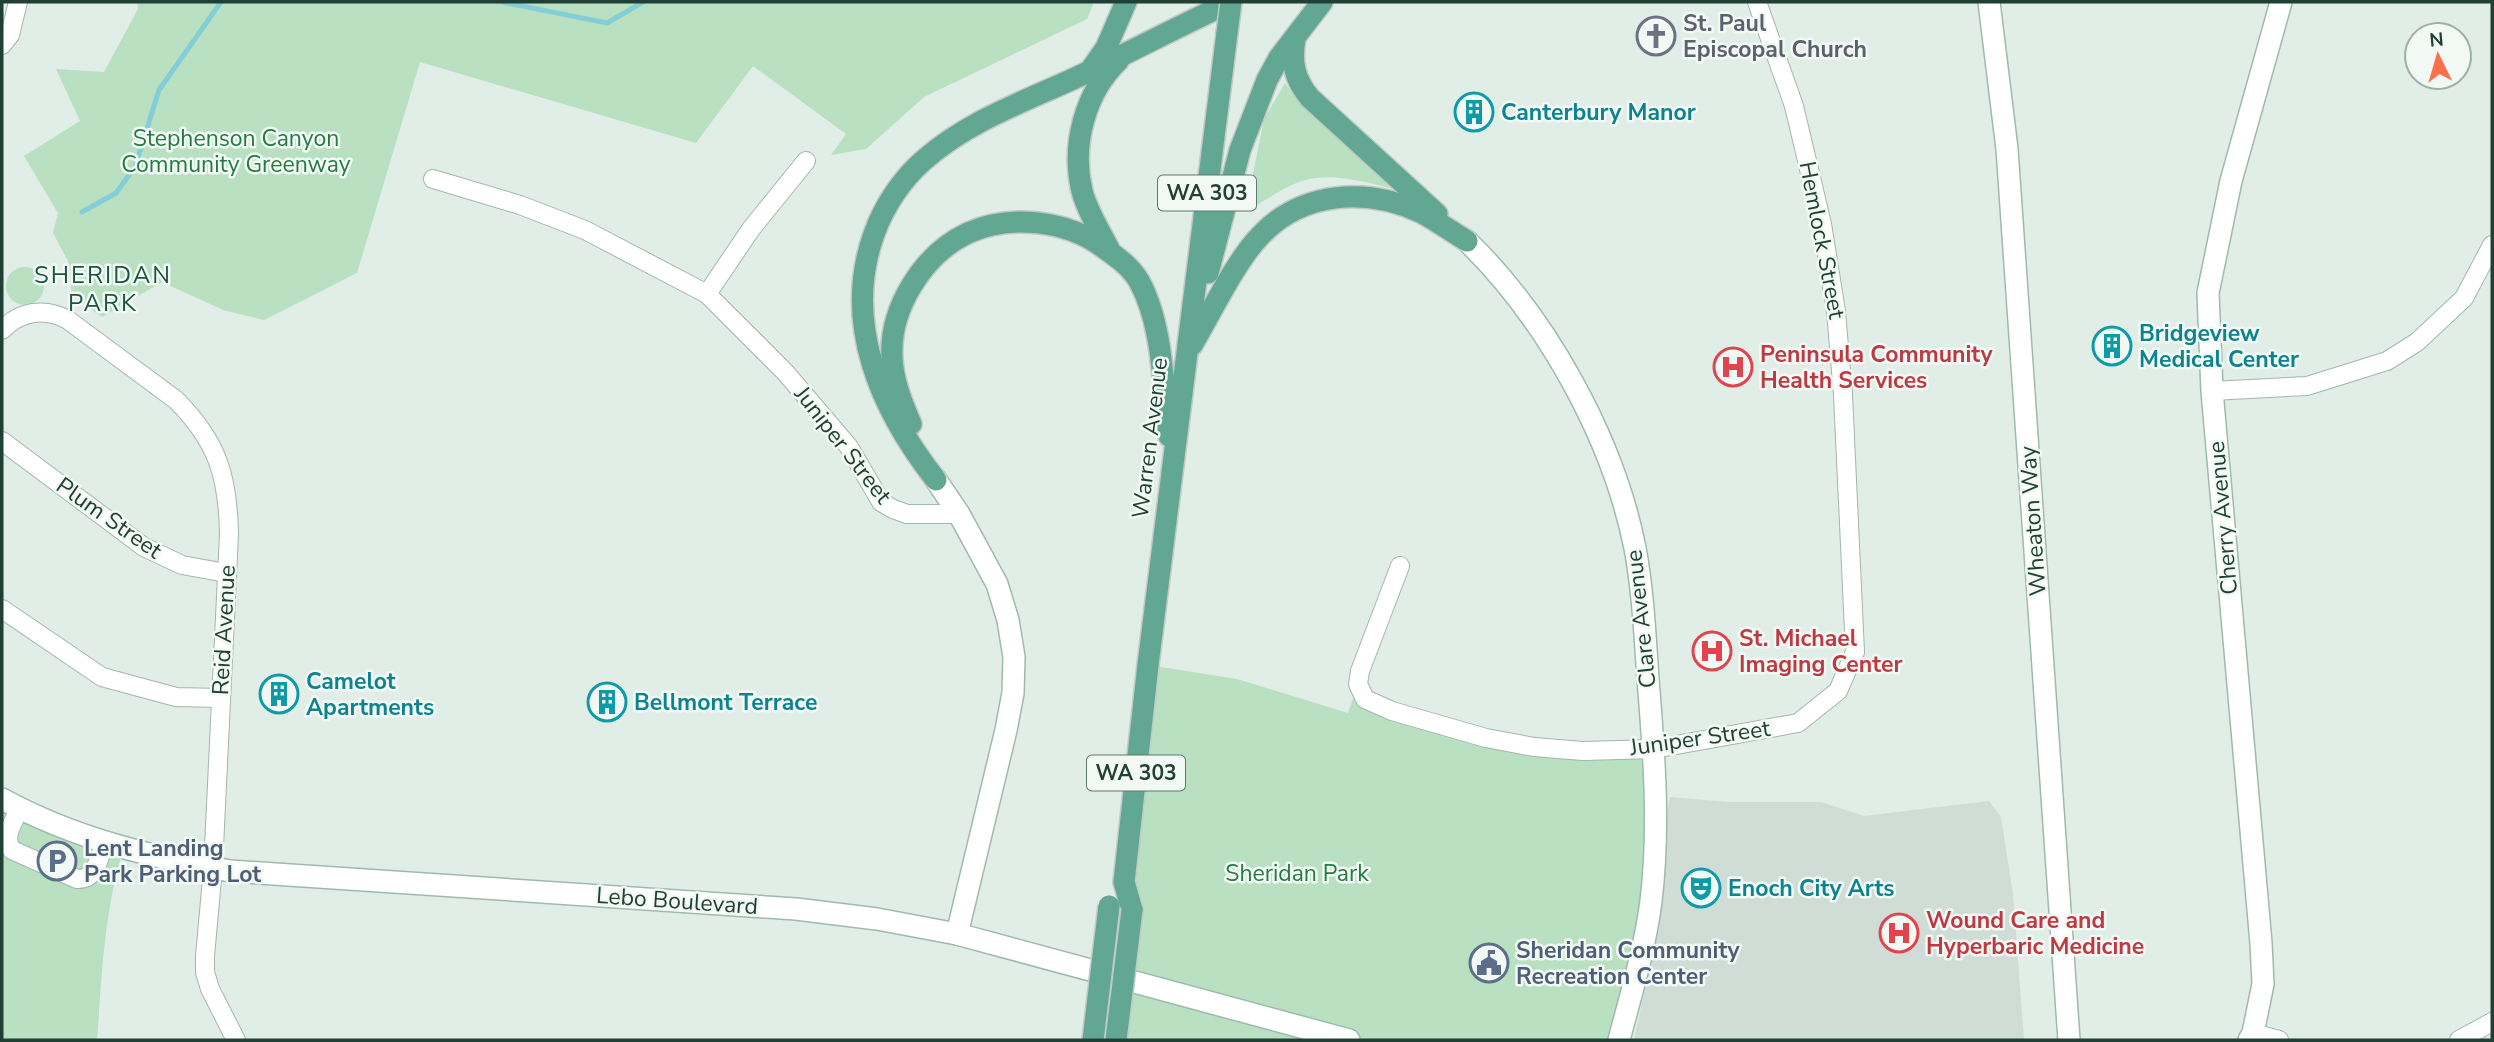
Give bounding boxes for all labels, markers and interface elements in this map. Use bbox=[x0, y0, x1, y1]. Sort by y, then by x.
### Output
place label: St. Paul Episcopal Church bbox=[1683, 8, 1867, 65]
church icon: St. Paul Episcopal Church bbox=[1635, 15, 1677, 57]
north arrow bbox=[2403, 21, 2473, 91]
text: N bbox=[2428, 26, 2445, 54]
building icon: Canterbury Manor bbox=[1453, 91, 1495, 133]
place label: Canterbury Manor bbox=[1501, 97, 1696, 128]
park label: Stephenson Canyon Community Greenway bbox=[121, 123, 351, 180]
street label: Hemlock Street bbox=[1792, 159, 1853, 322]
road number: WA 303 bbox=[1158, 176, 1256, 210]
district label: SHERIDAN PARK bbox=[34, 259, 172, 319]
place label: Bridgeview Medical Center bbox=[2139, 318, 2299, 375]
building icon: Bridgeview Medical Center bbox=[2091, 325, 2133, 367]
place label: Peninsula Community Health Services bbox=[1760, 339, 1993, 396]
hospital icon: Peninsula Community Health Services bbox=[1712, 346, 1754, 388]
street label: Warren Avenue bbox=[1125, 356, 1175, 520]
street label: Juniper Street bbox=[787, 379, 899, 511]
street label: Cherry Avenue bbox=[2201, 440, 2245, 596]
street label: Wheaton Way bbox=[2012, 445, 2054, 597]
street label: Plum Street bbox=[50, 470, 169, 566]
street label: Clare Avenue bbox=[1618, 548, 1664, 690]
street label: Reid Avenue bbox=[205, 564, 243, 696]
place label: St. Michael Imaging Center bbox=[1739, 623, 1902, 680]
hospital icon: St. Michael Imaging Center bbox=[1691, 630, 1733, 672]
place label: Camelot Apartments bbox=[306, 666, 434, 723]
building icon: Camelot Apartments bbox=[258, 673, 300, 715]
building icon: Bellmont Terrace bbox=[586, 681, 628, 723]
place label: Bellmont Terrace bbox=[634, 687, 817, 718]
street label: Juniper Street bbox=[1627, 713, 1773, 763]
road number: WA 303 bbox=[1087, 756, 1185, 790]
place label: Lent Landing Park Parking Lot bbox=[84, 833, 261, 890]
parking icon: Lent Landing Park Parking Lot bbox=[36, 840, 78, 882]
park label: Sheridan Park bbox=[1225, 858, 1369, 889]
theatre icon: Enoch City Arts bbox=[1680, 867, 1722, 909]
place label: Enoch City Arts bbox=[1728, 873, 1895, 904]
street label: Lebo Boulevard bbox=[595, 880, 759, 922]
place label: Wound Care and Hyperbaric Medicine bbox=[1926, 905, 2144, 962]
hospital icon: Wound Care and Hyperbaric Medicine bbox=[1878, 912, 1920, 954]
place label: Sheridan Community Recreation Center bbox=[1516, 935, 1740, 992]
public building icon: Sheridan Community Recreation Center bbox=[1468, 942, 1510, 984]

